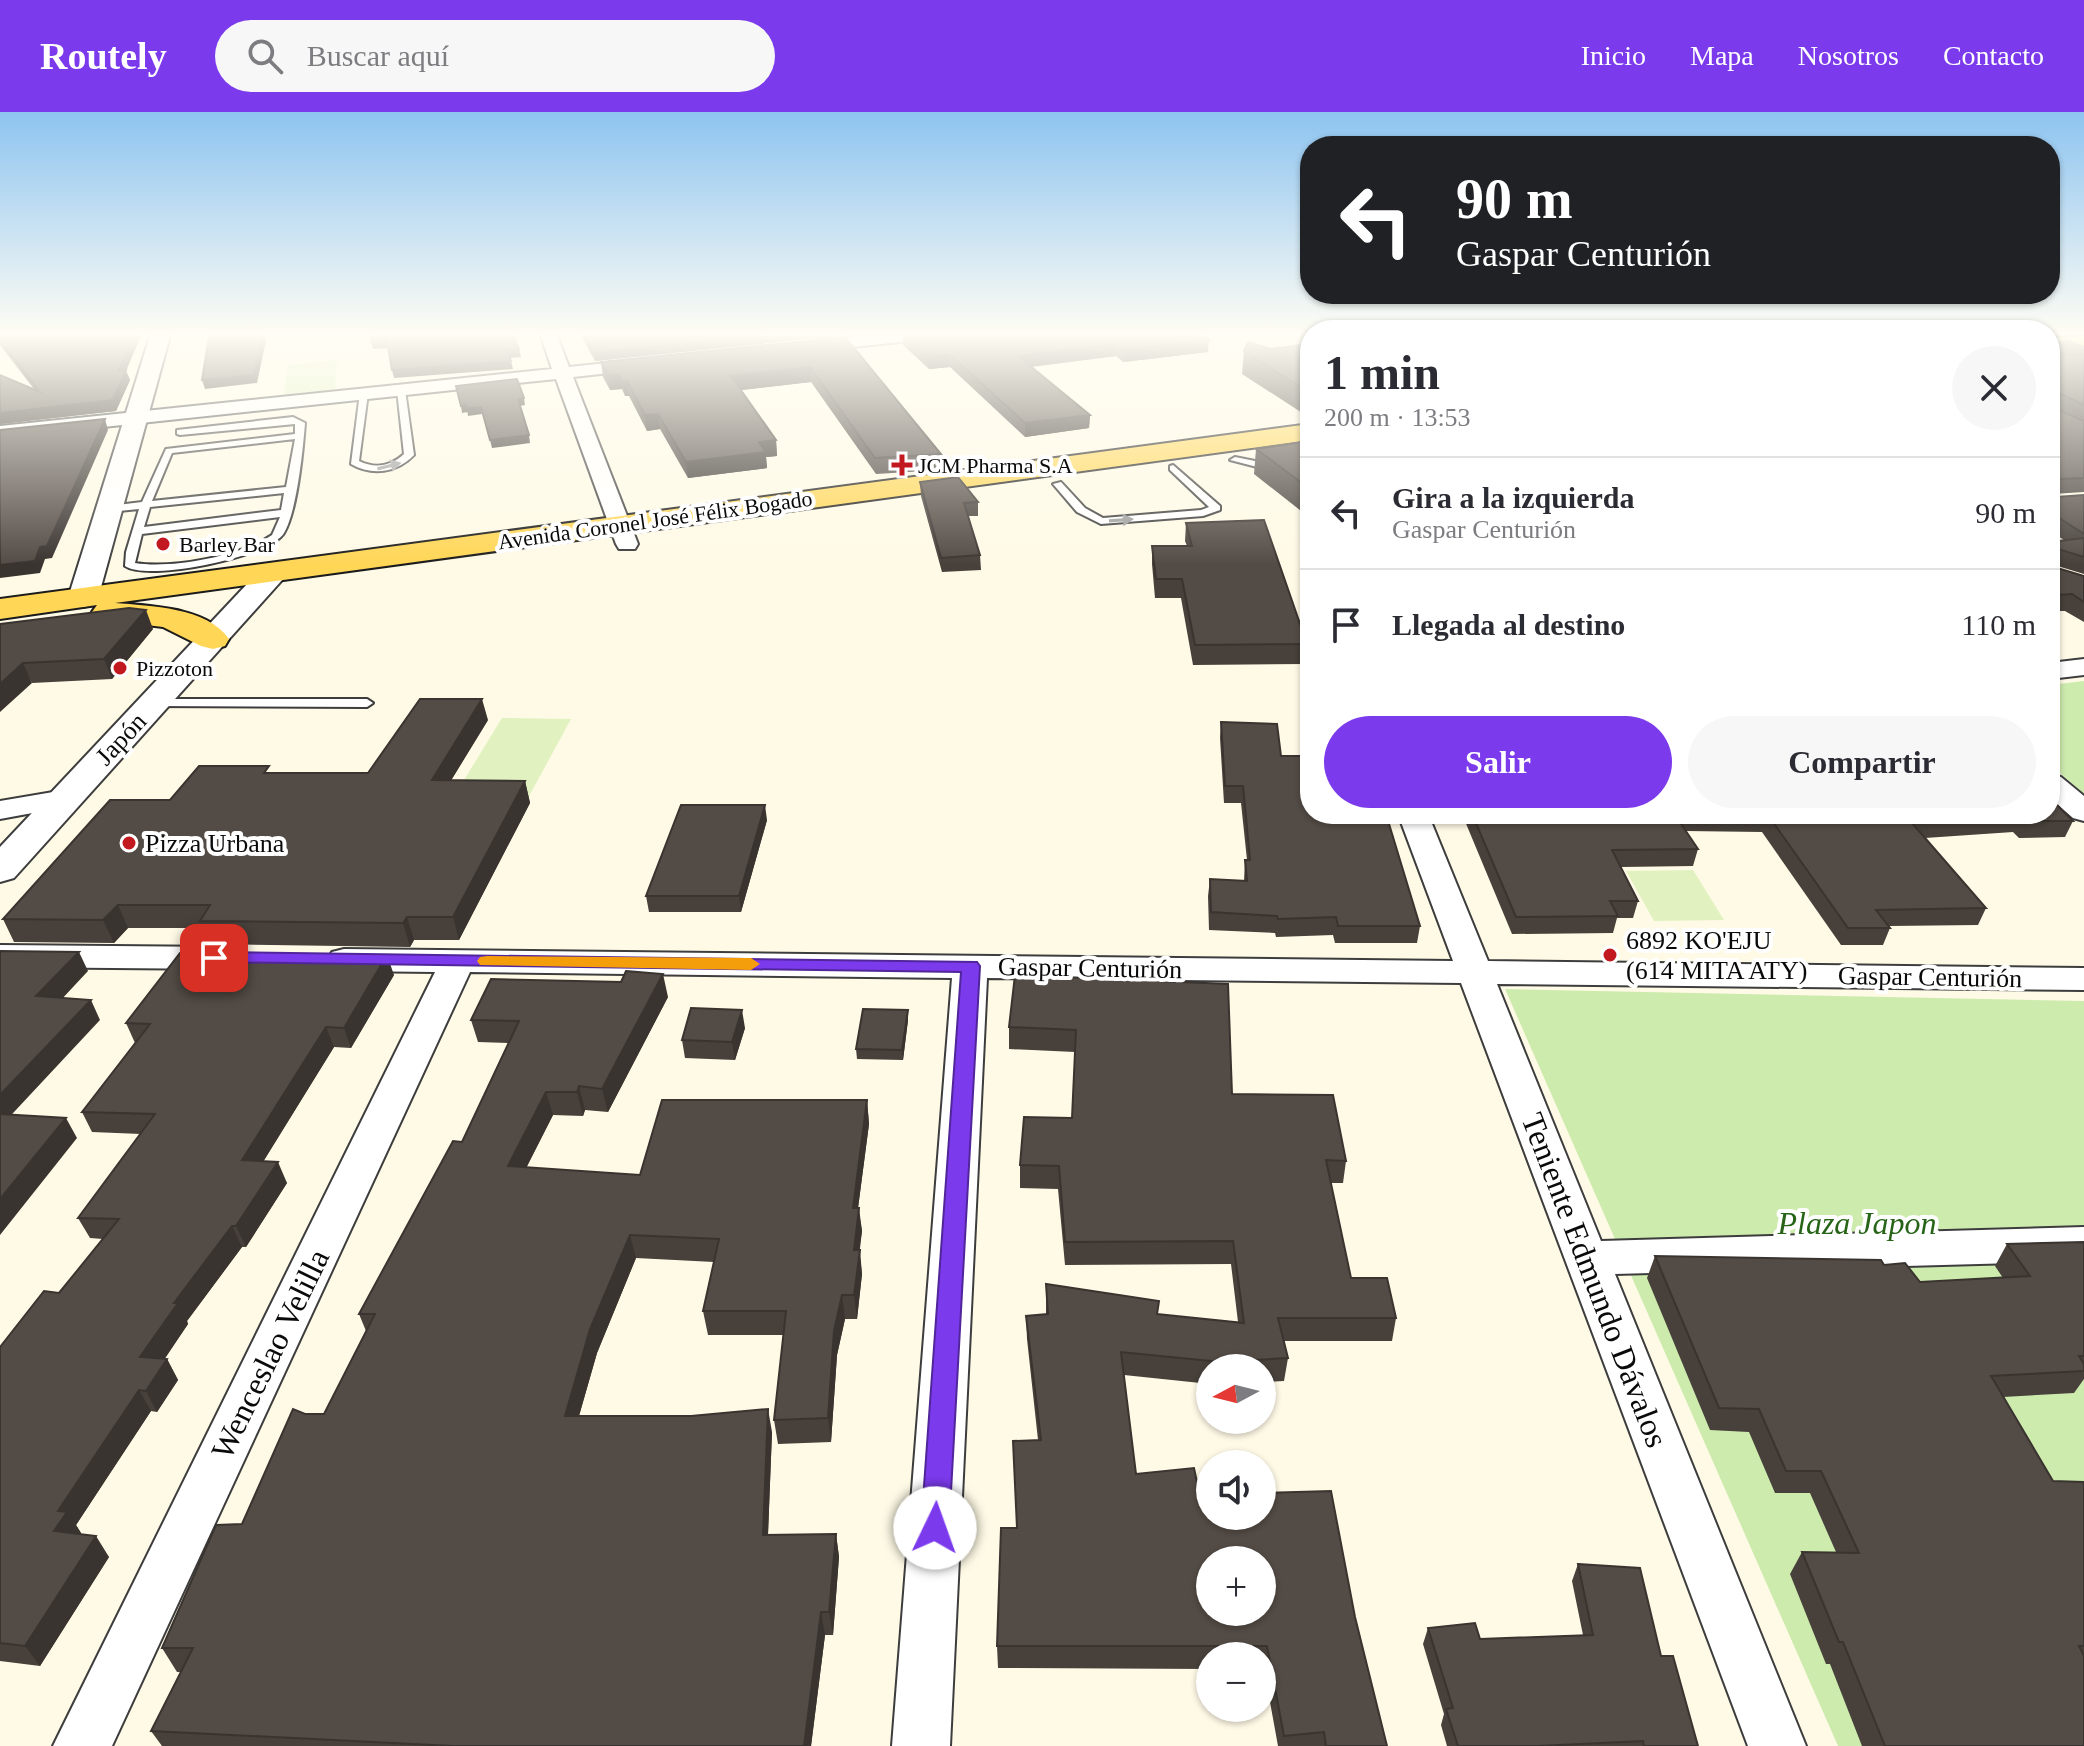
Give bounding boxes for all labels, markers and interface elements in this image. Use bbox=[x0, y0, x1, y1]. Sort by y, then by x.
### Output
search box bbox=[215, 20, 775, 92]
icon: search bbox=[243, 34, 287, 78]
text: Routely bbox=[40, 35, 167, 77]
text: Buscar aquí bbox=[307, 39, 449, 72]
text: Inicio bbox=[1581, 40, 1646, 71]
text: Mapa bbox=[1690, 40, 1754, 71]
text: Nosotros bbox=[1798, 40, 1899, 71]
text: Contacto bbox=[1943, 40, 2044, 71]
icon: left bbox=[1324, 168, 1428, 272]
text: 90 m bbox=[1456, 168, 1573, 230]
text: Gaspar Centurión bbox=[1456, 234, 1711, 274]
text: 1 min bbox=[1324, 346, 1440, 399]
button: close bbox=[1952, 346, 2036, 430]
text: 200 m · 13:53 bbox=[1324, 403, 1471, 432]
place label: JCM Pharma S.A bbox=[918, 453, 1073, 478]
marker: JCM Pharma S.A bbox=[893, 456, 911, 474]
one-way arrow bbox=[376, 459, 401, 471]
text: Gira a la izquierda bbox=[1392, 481, 1635, 514]
street label: Avenida Coronel José Félix Bogado bbox=[496, 486, 814, 554]
icon: left bbox=[1324, 491, 1368, 535]
text: 90 m bbox=[1975, 496, 2036, 529]
one-way arrow bbox=[1109, 513, 1134, 526]
text: Gaspar Centurión bbox=[1392, 515, 1576, 544]
place label: Barley Bar bbox=[179, 532, 276, 557]
marker: Barley Bar bbox=[154, 535, 172, 553]
icon: arrive bbox=[1324, 603, 1368, 647]
text: Llegada al destino bbox=[1392, 608, 1625, 641]
text: 110 m bbox=[1961, 608, 2036, 641]
place label: Pizzoton bbox=[136, 656, 213, 681]
marker: Pizzoton bbox=[111, 659, 129, 677]
street label: Japón bbox=[90, 707, 152, 771]
button: Salir bbox=[1324, 716, 1672, 808]
button: Compartir bbox=[1688, 716, 2036, 808]
place label: Pizza Urbana bbox=[145, 829, 285, 858]
marker: Pizza Urbana bbox=[120, 834, 138, 852]
pin bbox=[180, 924, 248, 992]
place label: 6892 KO'EJU (614 MITA ATY) bbox=[1626, 926, 1807, 985]
icon: arrive bbox=[192, 936, 236, 980]
marker: 6892 KO'EJU (614 MITA ATY) bbox=[1601, 946, 1619, 964]
street label: Gaspar Centurión bbox=[998, 952, 1182, 984]
street label: Gaspar Centurión bbox=[1838, 961, 2022, 993]
street label: Teniente Edmundo Dávalos bbox=[1515, 1108, 1675, 1452]
park label: Plaza Japon bbox=[1776, 1205, 1937, 1241]
street label: Wenceslao Velilla bbox=[204, 1243, 336, 1465]
north arrow bbox=[1196, 1354, 1276, 1434]
map controls bbox=[1196, 1354, 1276, 1722]
button: sound bbox=[1196, 1450, 1276, 1530]
position arrow bbox=[893, 1486, 977, 1570]
button: + bbox=[1196, 1546, 1276, 1626]
button: − bbox=[1196, 1642, 1276, 1722]

